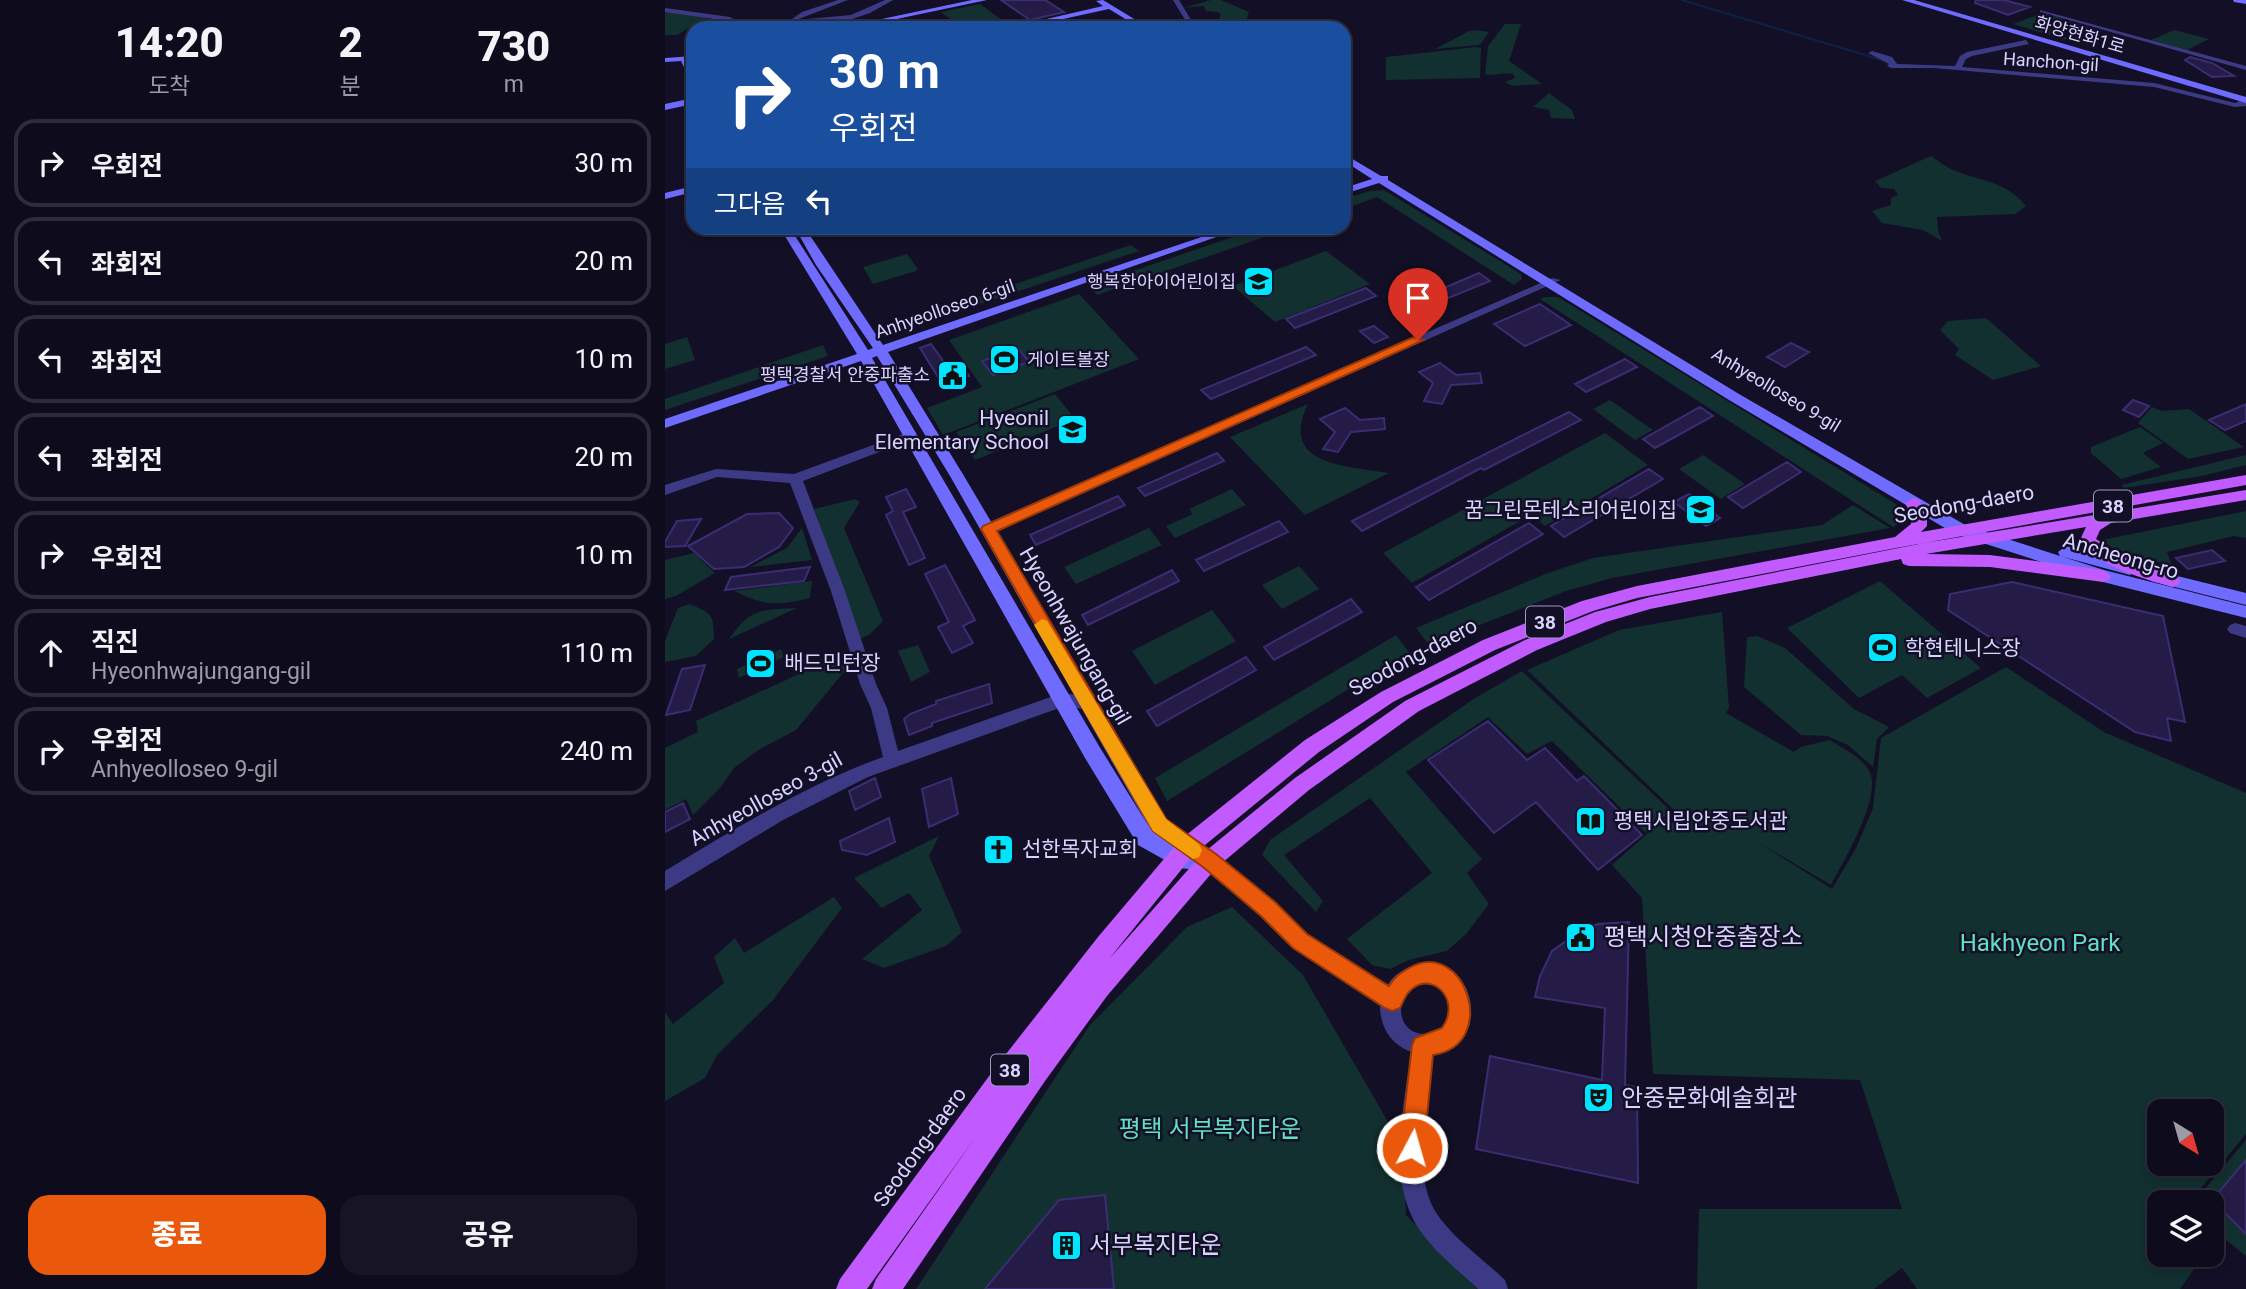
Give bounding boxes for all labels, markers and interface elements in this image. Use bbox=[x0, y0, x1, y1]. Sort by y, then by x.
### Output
street label: 화양현화1로 bbox=[2033, 12, 2128, 57]
text: 14:20 bbox=[115, 18, 224, 67]
text: 2 bbox=[339, 18, 363, 67]
text: 730 bbox=[478, 22, 550, 71]
text: 30 m bbox=[829, 43, 940, 100]
street label: Hanchon-gil bbox=[2002, 48, 2100, 75]
icon: right bbox=[714, 49, 805, 140]
text: m bbox=[504, 71, 524, 98]
text: 도착 bbox=[148, 73, 190, 100]
text: 분 bbox=[340, 73, 361, 100]
text: 우회전 bbox=[829, 109, 917, 147]
icon: right bbox=[32, 144, 70, 182]
text: 30 m bbox=[575, 148, 633, 178]
text: 우회전 bbox=[91, 151, 163, 181]
icon: left bbox=[800, 182, 838, 220]
text: 그다음 bbox=[714, 189, 786, 219]
icon: left bbox=[32, 242, 70, 280]
text: 20 m bbox=[575, 246, 633, 276]
text: 좌회전 bbox=[91, 249, 163, 279]
school or university icon: 행복한아이어린이집 bbox=[1242, 265, 1276, 299]
pin bbox=[1388, 268, 1448, 340]
place label: 행복한아이어린이집 bbox=[1087, 271, 1236, 292]
street label: Anhyeolloseo 6-gil bbox=[872, 275, 1017, 342]
icon: arrive bbox=[1399, 279, 1437, 317]
icon: left bbox=[32, 340, 70, 378]
sports icon: 게이트볼장 bbox=[987, 343, 1021, 377]
street label: Anhyeolloseo 9-gil bbox=[1708, 343, 1844, 436]
text: 10 m bbox=[575, 344, 633, 374]
text: 좌회전 bbox=[91, 347, 163, 377]
place label: 게이트볼장 bbox=[1027, 349, 1110, 370]
public building icon: 평택경찰서 안중파출소 bbox=[936, 358, 970, 392]
place label: 평택경찰서 안중파출소 bbox=[760, 364, 930, 385]
place label: Hyeonil Elementary School bbox=[875, 406, 1049, 454]
school or university icon: Hyeonil Elementary School bbox=[1055, 413, 1089, 447]
icon: left bbox=[32, 438, 70, 476]
text: 20 m bbox=[575, 442, 633, 472]
text: 좌회전 bbox=[91, 445, 163, 475]
street label: Seodong-daero bbox=[1892, 480, 2036, 528]
road number: 38 bbox=[2094, 491, 2132, 522]
school or university icon: 꿈그린몬테소리어린이집 bbox=[1683, 493, 1717, 527]
place label: 꿈그린몬테소리어린이집 bbox=[1464, 498, 1677, 522]
street label: Ancheong-ro bbox=[2060, 528, 2182, 584]
icon: right bbox=[32, 536, 70, 574]
text: 10 m bbox=[575, 540, 633, 570]
text: 우회전 bbox=[91, 543, 163, 573]
street label: Hyeonhwajungang-gil bbox=[1014, 543, 1136, 729]
road number: 38 bbox=[1526, 607, 1564, 638]
street label: Seodong-daero bbox=[1345, 613, 1481, 701]
text: 직진 bbox=[91, 627, 139, 657]
sports icon: 학현테니스장 bbox=[1865, 631, 1899, 665]
icon: ahead bbox=[32, 634, 70, 672]
place label: 학현테니스장 bbox=[1905, 636, 2021, 660]
text: 110 m bbox=[560, 638, 633, 668]
sports icon: 배드민턴장 bbox=[744, 646, 778, 680]
place label: 배드민턴장 bbox=[784, 651, 881, 675]
text: Hyeonhwajungang-gil bbox=[91, 658, 311, 685]
text: 우회전 bbox=[91, 725, 163, 755]
icon: right bbox=[32, 732, 70, 770]
text: 240 m bbox=[560, 736, 633, 766]
street label: Anhyeolloseo 3-gil bbox=[686, 747, 846, 851]
text: Anhyeolloseo 9-gil bbox=[91, 756, 278, 783]
library icon: 평택시립안중도서관 bbox=[1574, 804, 1608, 838]
place label: 평택시립안중도서관 bbox=[1614, 809, 1788, 833]
church icon: 선한목자교회 bbox=[982, 832, 1016, 866]
place label: 선한목자교회 bbox=[1022, 837, 1138, 861]
public building icon: 평택시청안중출장소 bbox=[1564, 920, 1598, 954]
place label: 평택시청안중출장소 bbox=[1604, 923, 1803, 951]
park label: Hakhyeon Park bbox=[1960, 929, 2121, 957]
road number: 38 bbox=[991, 1054, 1029, 1086]
theatre icon: 안중문화예술회관 bbox=[1581, 1081, 1615, 1115]
street label: Seodong-daero bbox=[869, 1083, 971, 1211]
place label: 안중문화예술회관 bbox=[1621, 1084, 1798, 1112]
north arrow bbox=[2147, 1099, 2224, 1176]
map controls bbox=[2147, 1099, 2224, 1267]
position arrow bbox=[1375, 1111, 1449, 1185]
park label: 평택 서부복지타운 bbox=[1119, 1115, 1301, 1143]
button: layers bbox=[2147, 1190, 2224, 1267]
button: 종료 bbox=[28, 1195, 326, 1275]
button: 공유 bbox=[340, 1195, 637, 1275]
building icon: 서부복지타운 bbox=[1049, 1228, 1083, 1262]
place label: 서부복지타운 bbox=[1089, 1231, 1221, 1259]

